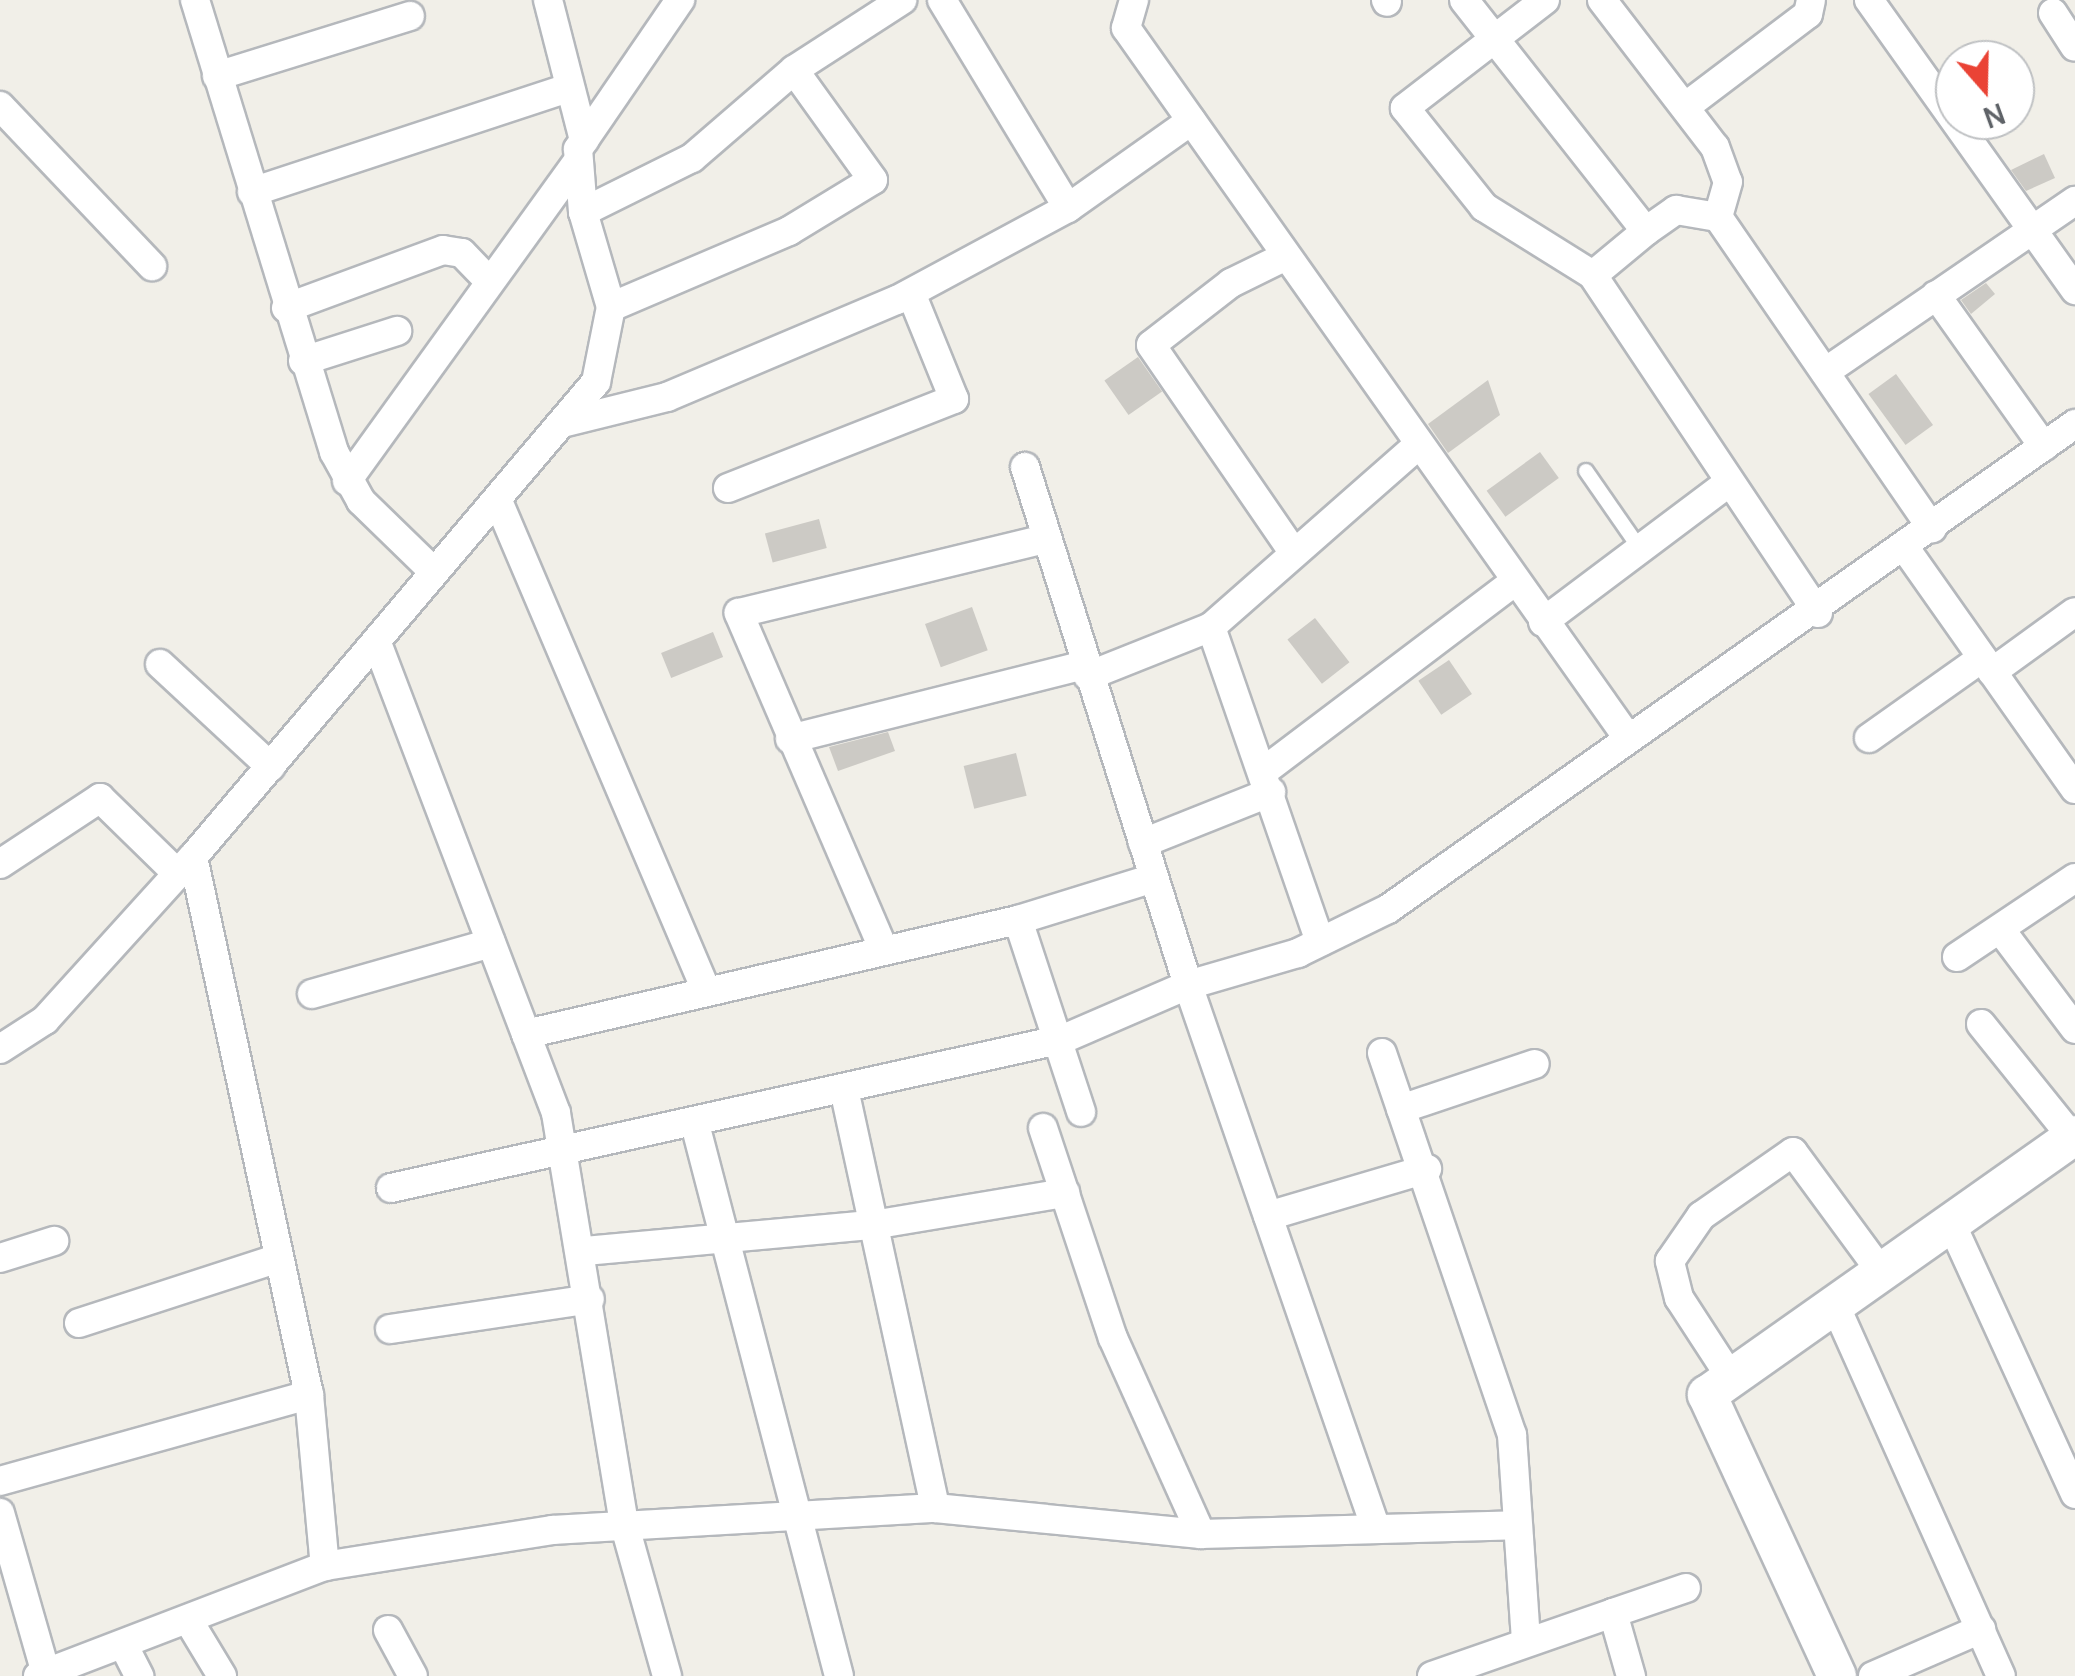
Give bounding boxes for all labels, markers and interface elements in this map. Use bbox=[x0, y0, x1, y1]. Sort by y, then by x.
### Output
north arrow bbox=[1935, 40, 2035, 140]
text: N bbox=[1979, 95, 2011, 138]

